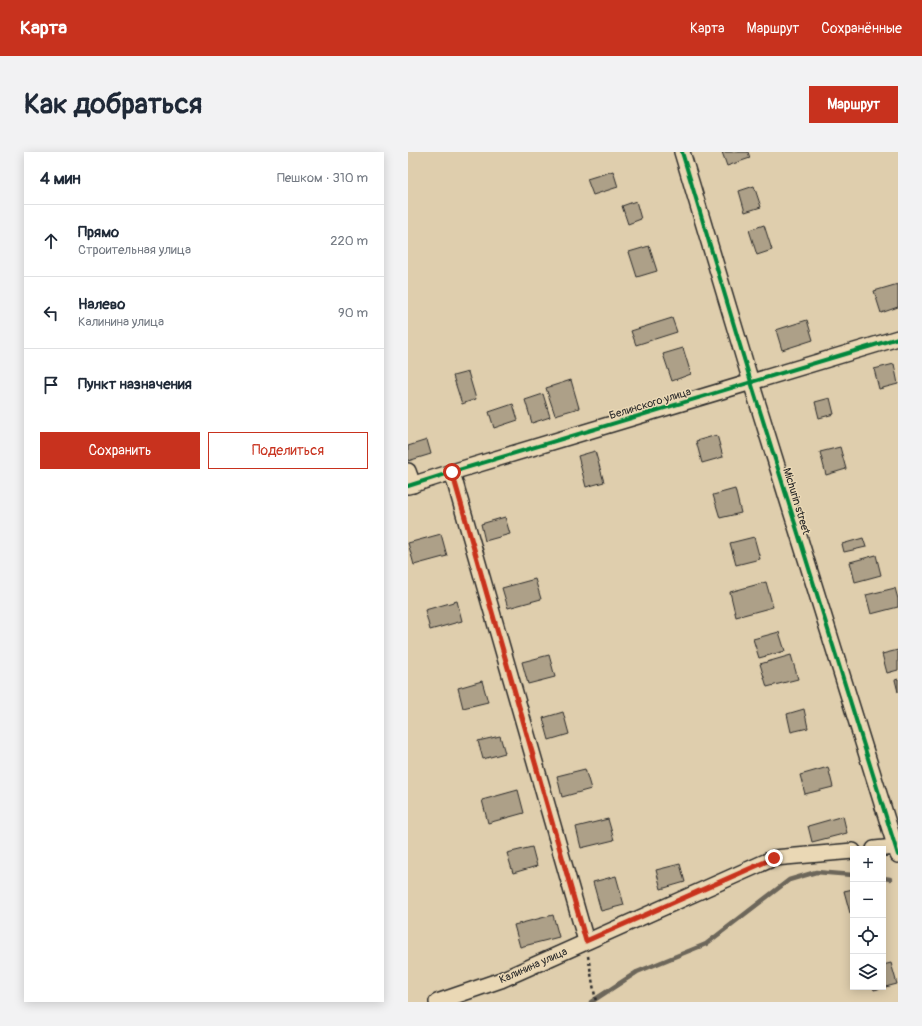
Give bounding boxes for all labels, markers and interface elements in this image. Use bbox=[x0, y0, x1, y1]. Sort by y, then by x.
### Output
text: Карта bbox=[20, 16, 67, 40]
text: Карта bbox=[690, 20, 725, 37]
text: Маршрут bbox=[747, 20, 799, 37]
text: Сохранённые bbox=[821, 20, 902, 37]
button: Маршрут bbox=[809, 86, 898, 123]
text: Как добраться bbox=[24, 87, 202, 122]
text: 4 мин bbox=[40, 168, 81, 189]
text: Пешком · 310 m bbox=[277, 170, 368, 186]
text: Прямо bbox=[78, 223, 119, 242]
icon: ahead bbox=[40, 230, 62, 252]
text: 220 m bbox=[330, 233, 368, 249]
text: Строительная улица bbox=[78, 242, 191, 258]
text: Налево bbox=[78, 295, 125, 314]
icon: left bbox=[40, 302, 62, 324]
text: 90 m bbox=[338, 305, 368, 321]
text: Калинина улица bbox=[78, 314, 164, 330]
icon: arrive bbox=[40, 374, 62, 396]
text: Пункт назначения bbox=[78, 375, 192, 394]
street label: Белинского улица bbox=[608, 385, 693, 422]
button: Сохранить bbox=[40, 432, 200, 469]
button: Поделиться bbox=[208, 432, 368, 469]
route start bbox=[443, 463, 461, 481]
street label: Michurin street bbox=[780, 466, 813, 537]
map controls bbox=[850, 846, 886, 990]
button: + bbox=[850, 846, 886, 882]
route end bbox=[765, 849, 783, 867]
button: − bbox=[850, 882, 886, 918]
button: locate bbox=[850, 918, 886, 954]
street label: Калинина улица bbox=[497, 945, 569, 986]
button: layers bbox=[850, 954, 886, 990]

